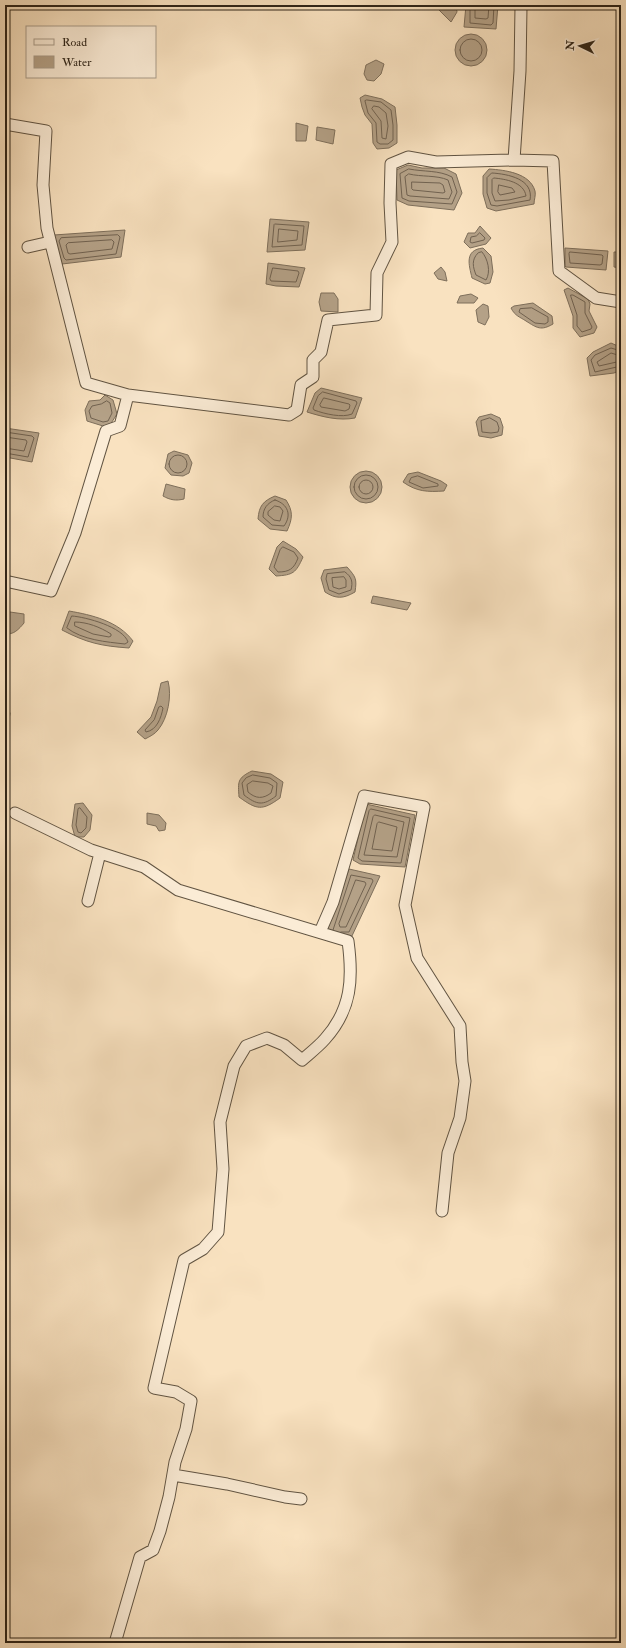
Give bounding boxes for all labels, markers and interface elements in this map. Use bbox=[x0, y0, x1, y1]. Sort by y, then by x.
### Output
legend bbox=[26, 26, 156, 78]
north arrow bbox=[560, 26, 600, 66]
text: Road bbox=[62, 35, 87, 50]
text: N bbox=[564, 39, 578, 52]
text: Water bbox=[61, 55, 92, 70]

